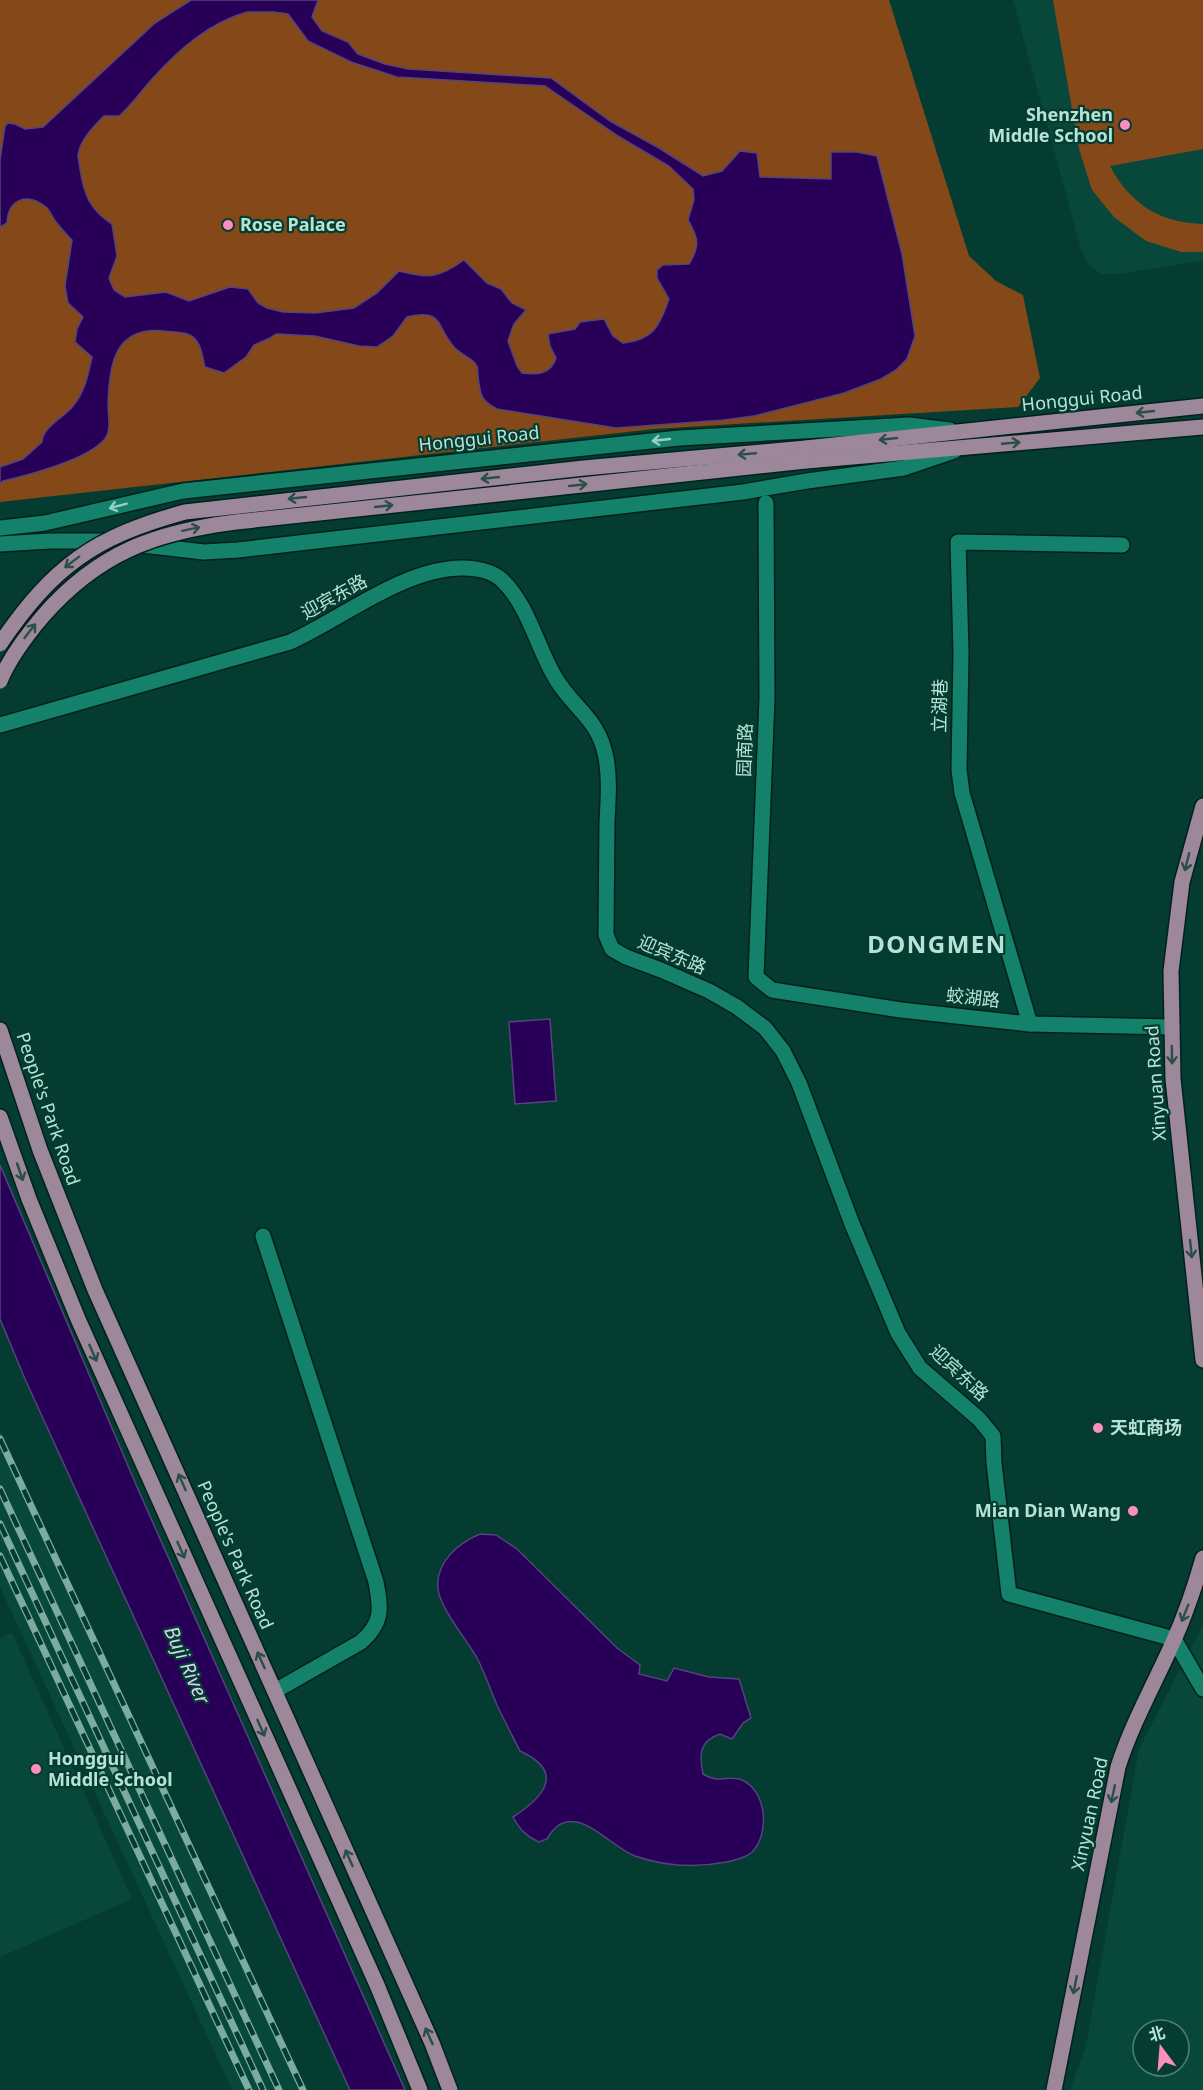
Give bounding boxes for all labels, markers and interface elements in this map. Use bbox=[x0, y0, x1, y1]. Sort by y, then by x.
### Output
place label: Shenzhen Middle School bbox=[988, 102, 1113, 147]
marker: Shenzhen Middle School bbox=[1118, 118, 1132, 132]
place label: Rose Palace bbox=[240, 212, 346, 236]
marker: Rose Palace bbox=[221, 218, 235, 232]
street label: Honggui Road bbox=[1020, 380, 1143, 416]
one-way arrow bbox=[1135, 407, 1155, 418]
street label: Honggui Road bbox=[417, 420, 540, 456]
one-way arrow bbox=[652, 434, 671, 445]
one-way arrow bbox=[879, 434, 899, 445]
one-way arrow bbox=[1000, 437, 1020, 448]
one-way arrow bbox=[738, 448, 758, 459]
one-way arrow bbox=[481, 473, 501, 484]
one-way arrow bbox=[568, 480, 588, 491]
one-way arrow bbox=[287, 493, 307, 504]
one-way arrow bbox=[109, 500, 128, 512]
one-way arrow bbox=[374, 500, 394, 511]
one-way arrow bbox=[181, 522, 200, 534]
one-way arrow bbox=[65, 556, 81, 569]
street label: 迎宾东路 bbox=[296, 568, 371, 624]
one-way arrow bbox=[24, 624, 37, 640]
street label: 立湖巷 bbox=[927, 679, 951, 733]
street label: 园南路 bbox=[731, 723, 757, 777]
one-way arrow bbox=[1180, 852, 1192, 871]
district label: DONGMEN bbox=[867, 927, 1007, 960]
street label: 迎宾东路 bbox=[635, 929, 710, 979]
street label: 蛟湖路 bbox=[945, 982, 1001, 1012]
street label: Xinyuan Road bbox=[1139, 1024, 1171, 1142]
street label: People's Park Road bbox=[11, 1029, 86, 1188]
one-way arrow bbox=[1167, 1045, 1178, 1065]
one-way arrow bbox=[15, 1162, 26, 1181]
one-way arrow bbox=[1186, 1239, 1197, 1259]
street label: 迎宾东路 bbox=[925, 1339, 994, 1406]
one-way arrow bbox=[88, 1343, 99, 1362]
place label: 天虹商场 bbox=[1110, 1415, 1182, 1439]
marker: 天虹商场 bbox=[1091, 1421, 1105, 1435]
one-way arrow bbox=[175, 1474, 187, 1492]
street label: People's Park Road bbox=[192, 1476, 279, 1633]
place label: Mian Dian Wang bbox=[975, 1498, 1121, 1522]
marker: Mian Dian Wang bbox=[1126, 1504, 1140, 1518]
one-way arrow bbox=[177, 1541, 188, 1559]
one-way arrow bbox=[1178, 1603, 1189, 1622]
water label: Buji River bbox=[158, 1621, 217, 1709]
one-way arrow bbox=[255, 1652, 267, 1670]
one-way arrow bbox=[256, 1718, 268, 1736]
place label: Honggui Middle School bbox=[48, 1746, 173, 1791]
street label: Xinyuan Road bbox=[1065, 1755, 1113, 1873]
marker: Honggui Middle School bbox=[29, 1762, 43, 1776]
one-way arrow bbox=[1107, 1783, 1118, 1803]
one-way arrow bbox=[343, 1849, 355, 1867]
one-way arrow bbox=[1069, 1974, 1080, 1994]
north arrow bbox=[1131, 2018, 1191, 2078]
text: 北 bbox=[1146, 2021, 1168, 2046]
one-way arrow bbox=[423, 2027, 434, 2045]

